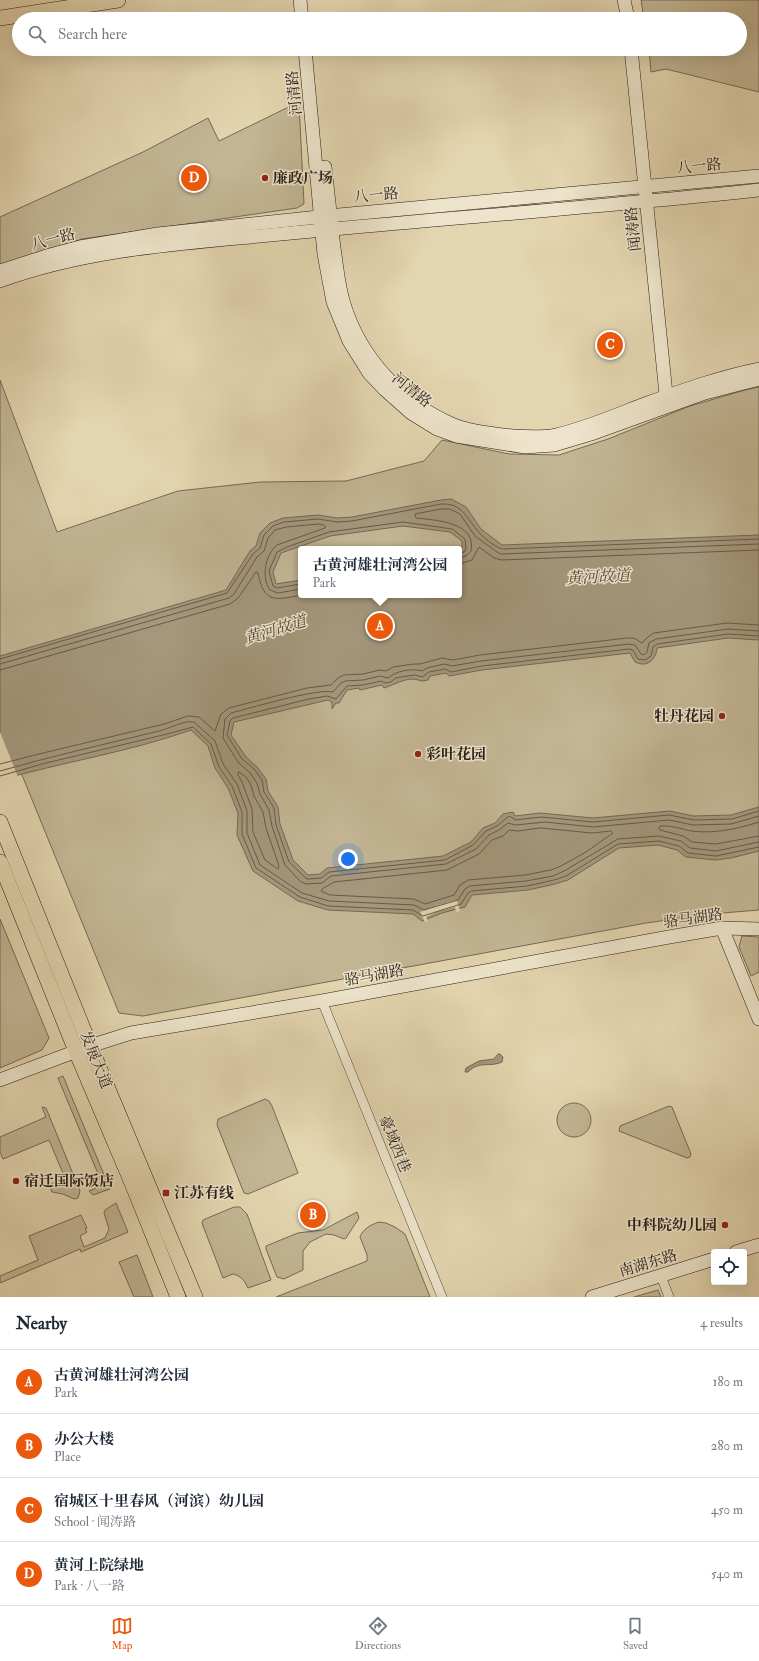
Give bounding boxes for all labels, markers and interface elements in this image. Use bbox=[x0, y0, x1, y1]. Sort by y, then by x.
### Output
search box bbox=[12, 12, 747, 56]
icon: search bbox=[26, 23, 48, 45]
text: Search here bbox=[58, 25, 127, 44]
street label: 河清路 bbox=[283, 70, 306, 116]
street label: 八一路 bbox=[676, 155, 722, 178]
pin: D bbox=[181, 163, 207, 193]
place label: 廉政广场 bbox=[273, 169, 333, 188]
marker: 廉政广场 bbox=[260, 173, 270, 183]
street label: 八一路 bbox=[353, 184, 399, 207]
street label: 闻涛路 bbox=[622, 206, 645, 252]
street label: 八一路 bbox=[29, 224, 77, 254]
pin: C bbox=[597, 330, 623, 360]
street label: 河清路 bbox=[388, 369, 435, 412]
popup bbox=[298, 546, 462, 598]
text: 古黄河雄壮河湾公园 bbox=[312, 556, 448, 575]
water label: 黄河故道 bbox=[566, 565, 633, 589]
text: Park bbox=[312, 575, 336, 591]
water label: 黄河故道 bbox=[242, 610, 311, 649]
pin: A bbox=[367, 611, 393, 641]
place label: 牡丹花园 bbox=[654, 707, 714, 726]
marker: 牡丹花园 bbox=[717, 711, 727, 721]
place label: 彩叶花园 bbox=[426, 745, 486, 764]
marker: 彩叶花园 bbox=[413, 749, 423, 759]
your location bbox=[338, 849, 358, 869]
street label: 骆马湖路 bbox=[662, 905, 724, 932]
street label: 骆马湖路 bbox=[343, 961, 405, 990]
street label: 发展大道 bbox=[75, 1029, 116, 1092]
street label: 豪域西巷 bbox=[374, 1113, 415, 1176]
place label: 宿迁国际饭店 bbox=[24, 1172, 114, 1191]
marker: 宿迁国际饭店 bbox=[11, 1176, 21, 1186]
place label: 江苏有线 bbox=[174, 1184, 234, 1203]
marker: 江苏有线 bbox=[161, 1188, 171, 1198]
pin: B bbox=[300, 1200, 326, 1230]
place label: 中科院幼儿园 bbox=[627, 1216, 717, 1235]
marker: 中科院幼儿园 bbox=[720, 1220, 730, 1230]
street label: 南湖东路 bbox=[617, 1246, 680, 1281]
map controls bbox=[711, 1249, 747, 1285]
button: locate bbox=[711, 1249, 747, 1285]
text: Nearby bbox=[16, 1313, 67, 1334]
text: 4 results bbox=[700, 1315, 743, 1331]
text: 古黄河雄壮河湾公园 bbox=[54, 1366, 189, 1385]
text: A bbox=[25, 1374, 33, 1390]
text: 180 m bbox=[713, 1374, 743, 1390]
text: Park bbox=[54, 1385, 78, 1401]
text: 办公大楼 bbox=[54, 1430, 114, 1449]
text: B bbox=[25, 1438, 33, 1454]
text: 280 m bbox=[711, 1438, 743, 1454]
text: Place bbox=[54, 1449, 81, 1465]
text: 宿城区十里春风（河滨）幼儿园 bbox=[54, 1492, 264, 1511]
text: C bbox=[24, 1502, 34, 1518]
text: 450 m bbox=[711, 1502, 743, 1518]
text: School · 闻涛路 bbox=[54, 1514, 136, 1530]
text: 黄河上院绿地 bbox=[54, 1556, 144, 1575]
text: D bbox=[24, 1566, 34, 1582]
text: 540 m bbox=[711, 1566, 743, 1582]
text: Park · 八一路 bbox=[54, 1578, 125, 1594]
tab: Map bbox=[111, 1615, 133, 1652]
tab: Directions bbox=[355, 1615, 401, 1652]
tab: Saved bbox=[623, 1615, 648, 1652]

